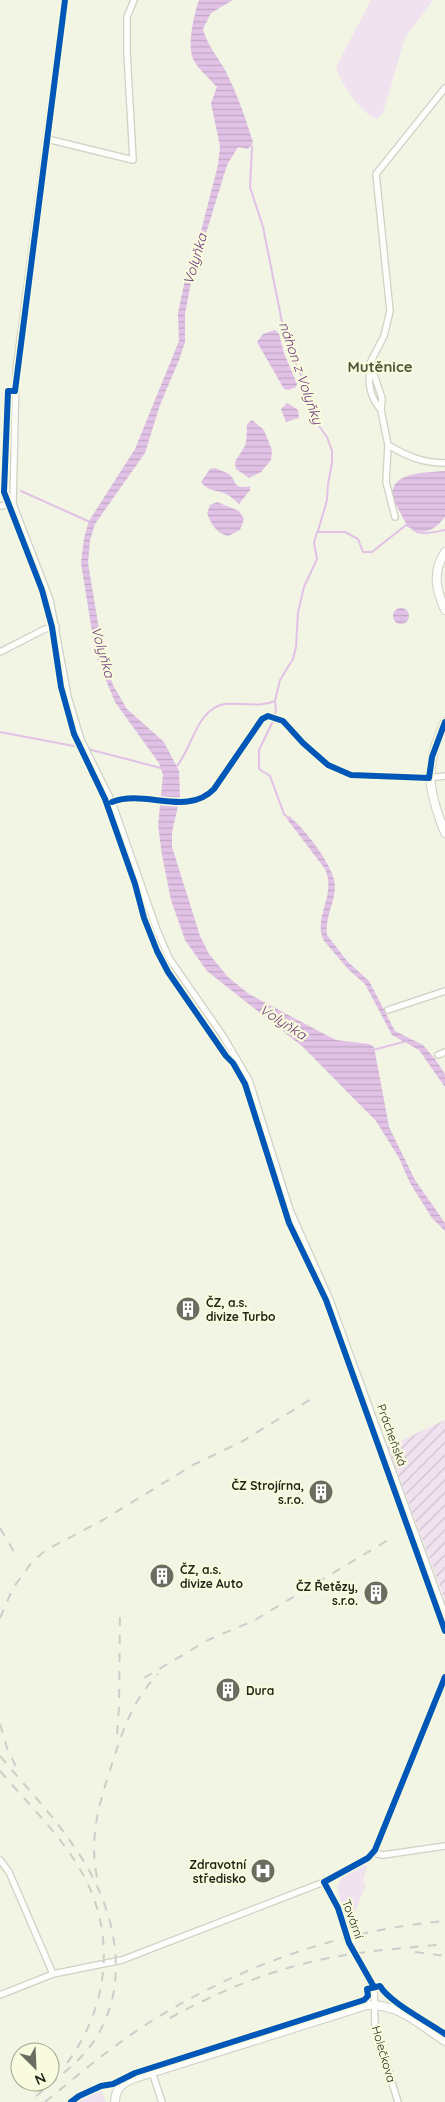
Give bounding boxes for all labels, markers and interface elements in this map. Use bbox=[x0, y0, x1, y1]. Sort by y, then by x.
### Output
water label: Volyňka bbox=[179, 230, 211, 287]
water label: náhon z Volyňky bbox=[275, 319, 327, 428]
district label: Mutěnice bbox=[347, 357, 413, 376]
water label: Volyňka bbox=[87, 624, 119, 681]
water label: Volyňka bbox=[256, 1000, 311, 1045]
place label: ČZ, a.s. divize Turbo bbox=[206, 1295, 276, 1324]
building icon: ČZ, a.s. divize Turbo bbox=[175, 1296, 201, 1322]
street label: Prácheňská bbox=[374, 1402, 410, 1468]
place label: ČZ Strojírna, s.r.o. bbox=[232, 1478, 304, 1507]
building icon: ČZ Strojírna, s.r.o. bbox=[308, 1479, 334, 1505]
place label: ČZ, a.s. divize Auto bbox=[180, 1562, 244, 1591]
building icon: ČZ, a.s. divize Auto bbox=[149, 1563, 175, 1589]
place label: ČZ Řetězy, s.r.o. bbox=[296, 1579, 358, 1608]
building icon: ČZ Řetězy, s.r.o. bbox=[363, 1580, 389, 1606]
building icon: Dura bbox=[215, 1677, 241, 1703]
place label: Dura bbox=[246, 1683, 274, 1698]
place label: Zdravotní středisko bbox=[189, 1857, 247, 1886]
hospital icon: Zdravotní středisko bbox=[250, 1858, 276, 1884]
street label: Tovární bbox=[339, 1897, 367, 1941]
street label: Holečkova bbox=[369, 2024, 399, 2084]
north arrow bbox=[10, 2042, 60, 2092]
text: N bbox=[32, 2069, 49, 2089]

